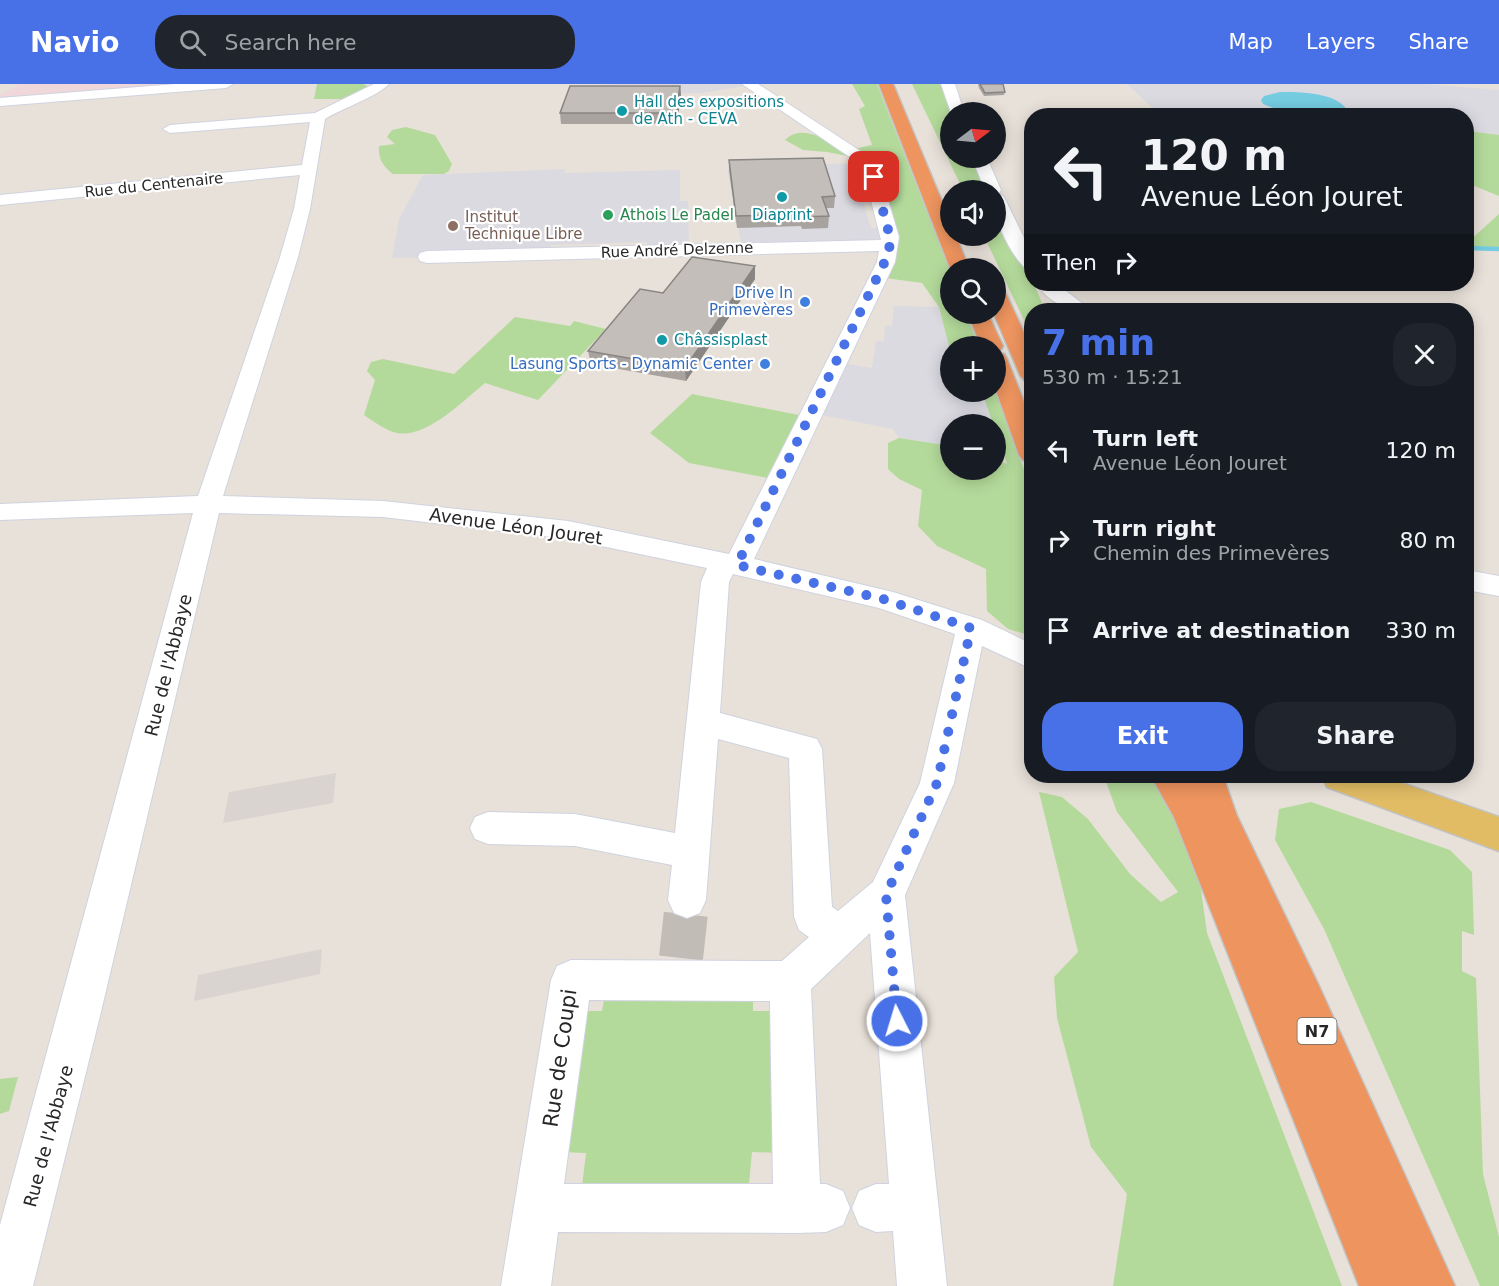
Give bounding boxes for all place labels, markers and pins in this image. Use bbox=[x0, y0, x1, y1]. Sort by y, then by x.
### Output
place label: Hall des expositions de Ath - CEVA bbox=[634, 93, 784, 128]
marker: Hall des expositions de Ath - CEVA bbox=[615, 104, 629, 118]
pin bbox=[848, 151, 899, 202]
marker: Diaprint bbox=[775, 190, 789, 204]
place label: Athois Le Padel bbox=[620, 206, 734, 224]
place label: Diaprint bbox=[752, 206, 812, 224]
place label: Institut Technique Libre bbox=[464, 208, 582, 243]
marker: Athois Le Padel bbox=[601, 208, 615, 222]
marker: Institut Technique Libre bbox=[446, 219, 460, 233]
place label: Drive In Primevères bbox=[709, 284, 793, 319]
marker: Drive In Primevères bbox=[798, 295, 812, 309]
place label: Châssisplast bbox=[674, 331, 767, 349]
marker: Châssisplast bbox=[655, 333, 669, 347]
place label: Lasung Sports - Dynamic Center bbox=[510, 355, 754, 373]
marker: Lasung Sports - Dynamic Center bbox=[758, 357, 772, 371]

